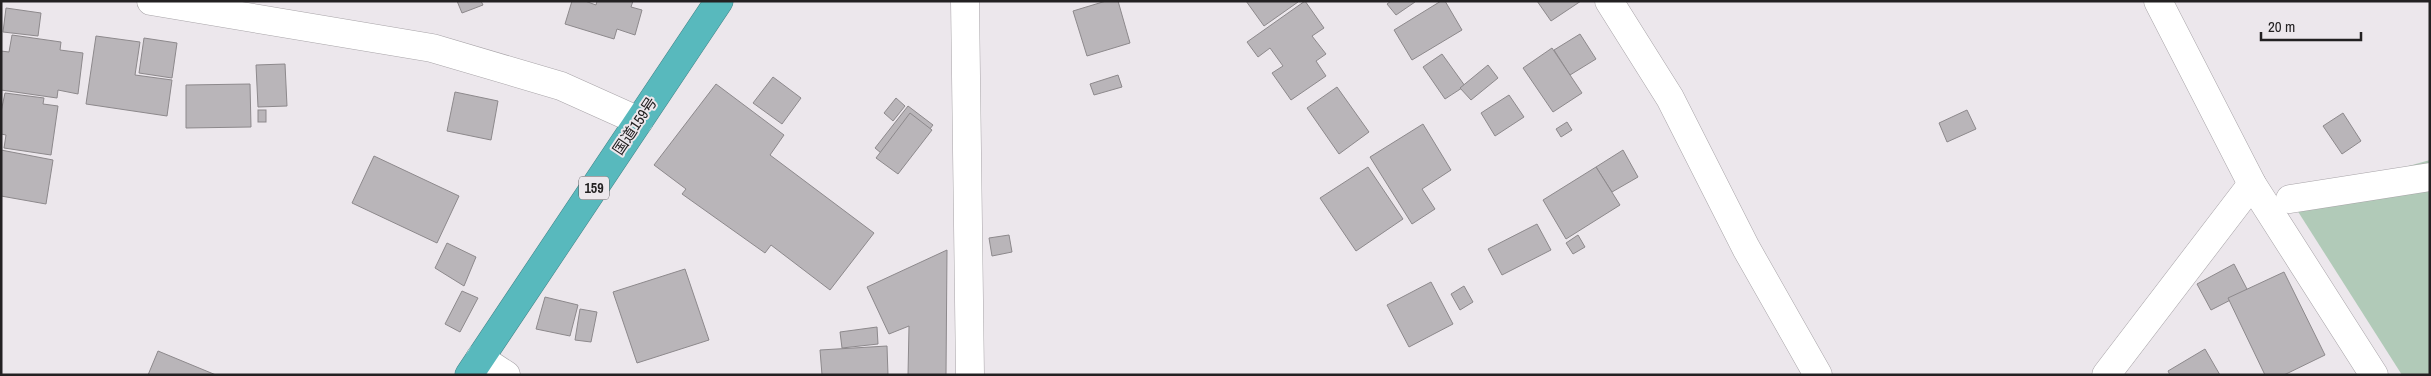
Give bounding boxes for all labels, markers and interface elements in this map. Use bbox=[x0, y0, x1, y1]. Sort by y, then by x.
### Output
scale bar bbox=[2261, 10, 2361, 42]
text: 20 m bbox=[2268, 16, 2295, 37]
street label: 国道159号 bbox=[608, 93, 662, 159]
road number: 159 bbox=[579, 177, 609, 200]

